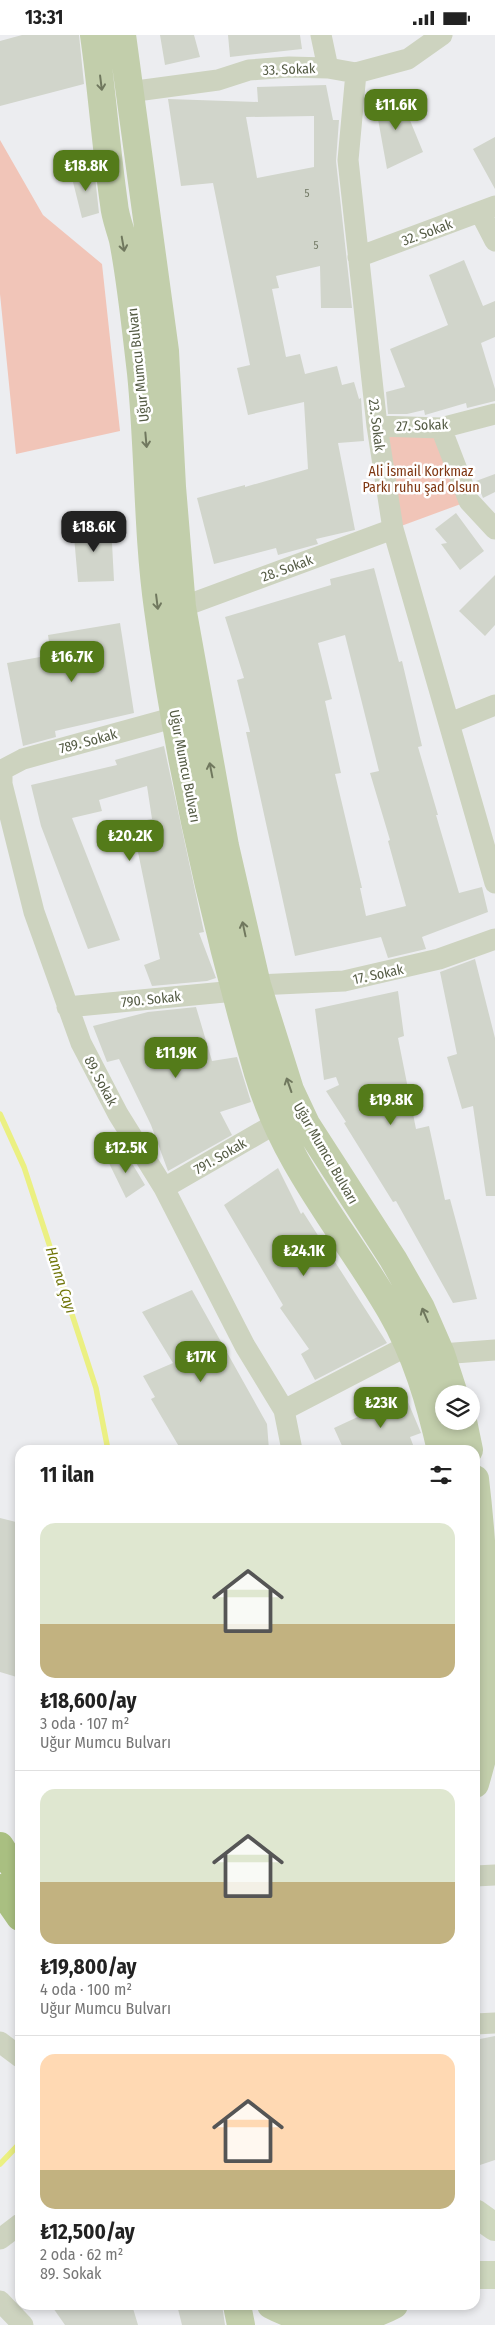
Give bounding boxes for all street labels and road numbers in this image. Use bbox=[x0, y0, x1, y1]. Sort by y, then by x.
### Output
street label: 33. Sokak bbox=[262, 60, 316, 79]
street label: 32. Sokak bbox=[400, 215, 455, 249]
street label: Uğur Mumcu Bulvarı bbox=[124, 307, 153, 423]
street label: 23. Sokak bbox=[365, 398, 388, 453]
street label: 27. Sokak bbox=[396, 416, 449, 435]
street label: 28. Sokak bbox=[259, 551, 316, 586]
street label: Uğur Mumcu Bulvarı bbox=[165, 708, 204, 824]
street label: 789. Sokak bbox=[57, 725, 119, 757]
street label: 17. Sokak bbox=[351, 961, 405, 988]
street label: 790. Sokak bbox=[120, 988, 182, 1011]
street label: 89. Sokak bbox=[80, 1053, 121, 1109]
street label: Uğur Mumcu Bulvarı bbox=[290, 1099, 362, 1207]
street label: 791. Sokak bbox=[191, 1134, 250, 1178]

